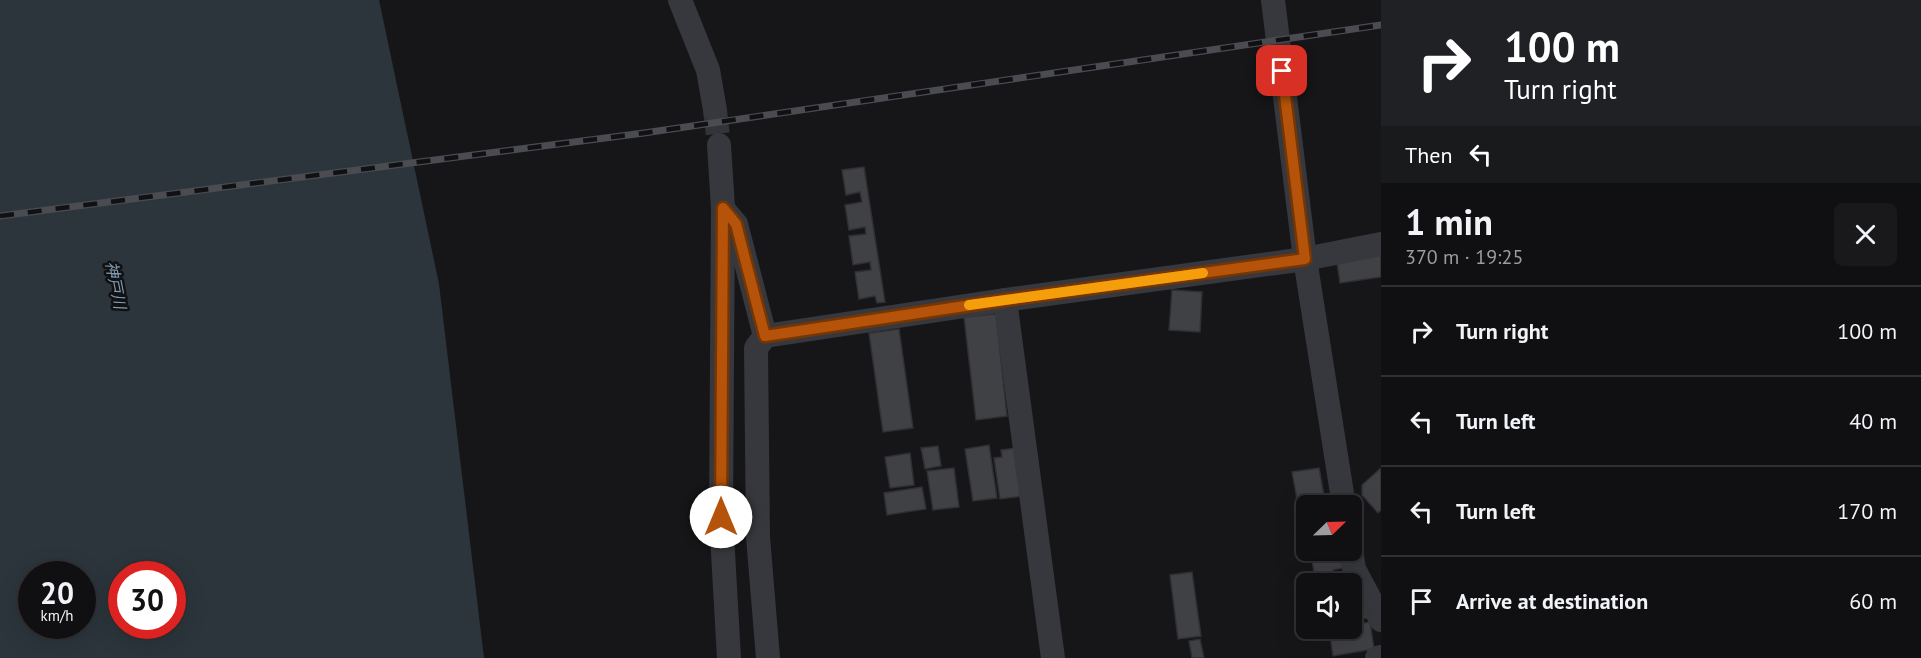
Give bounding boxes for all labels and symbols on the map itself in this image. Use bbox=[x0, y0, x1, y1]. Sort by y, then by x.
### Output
pin bbox=[1256, 45, 1307, 96]
water label: 神戸川 bbox=[102, 260, 131, 312]
position arrow bbox=[689, 485, 753, 549]
north arrow bbox=[1296, 495, 1362, 561]
speed limit sign: 30 bbox=[108, 561, 186, 639]

